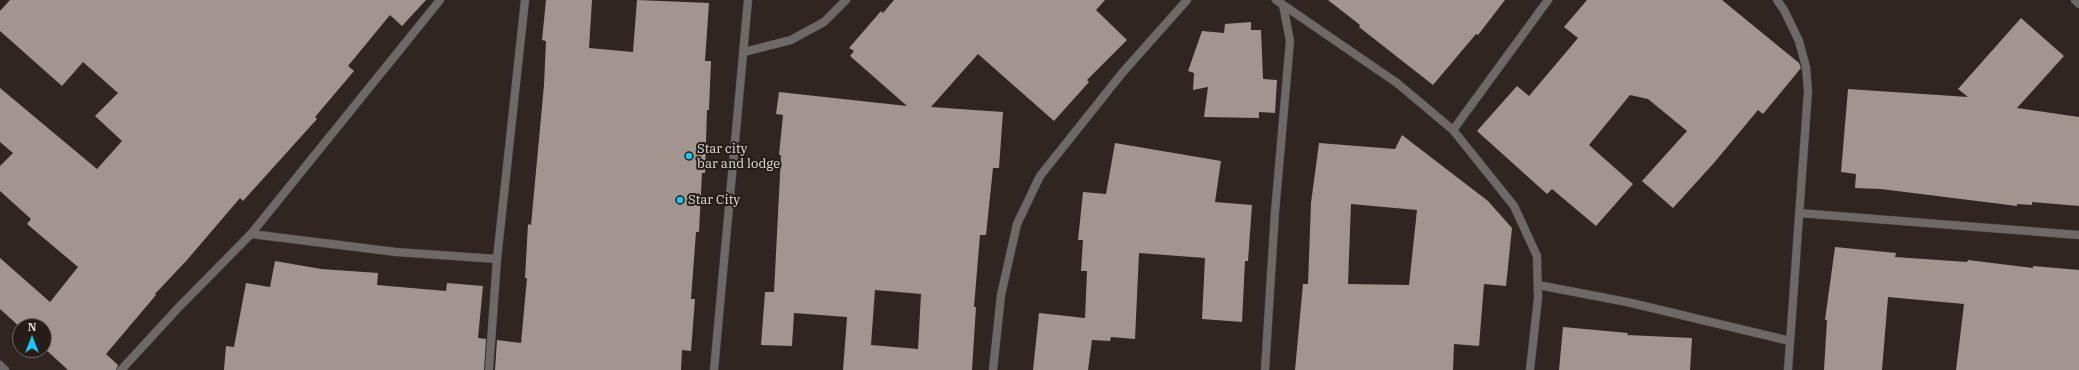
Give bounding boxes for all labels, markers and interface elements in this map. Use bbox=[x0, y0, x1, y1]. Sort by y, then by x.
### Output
place label: Star city bar and lodge bbox=[697, 141, 780, 172]
marker: Star city bar and lodge bbox=[684, 151, 694, 161]
place label: Star City bbox=[688, 192, 740, 208]
marker: Star City bbox=[675, 195, 685, 205]
north arrow bbox=[12, 318, 52, 358]
text: N bbox=[28, 320, 36, 334]

